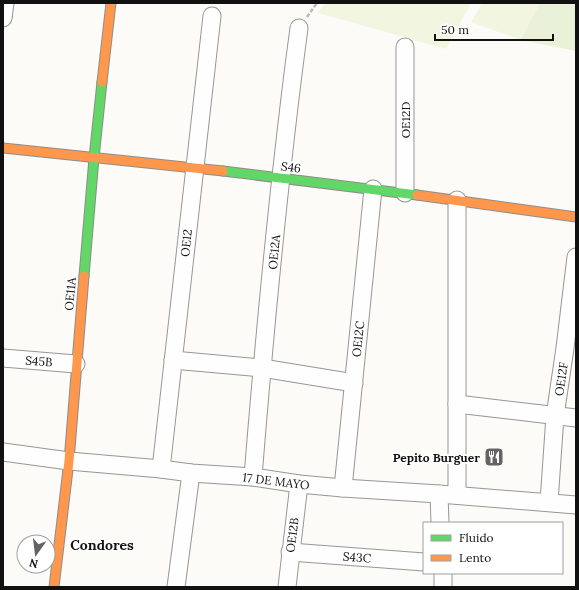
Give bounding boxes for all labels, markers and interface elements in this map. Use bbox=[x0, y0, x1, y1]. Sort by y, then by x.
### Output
scale bar bbox=[435, 16, 553, 42]
text: 50 m bbox=[441, 22, 469, 37]
street label: OE12D bbox=[398, 102, 413, 138]
street label: S46 bbox=[280, 158, 302, 176]
street label: OE12 bbox=[177, 228, 195, 258]
street label: OE12A bbox=[265, 233, 283, 270]
street label: OE11A bbox=[61, 276, 79, 311]
street label: OE12C bbox=[349, 320, 367, 358]
street label: S45B bbox=[25, 353, 53, 369]
street label: OE12F bbox=[551, 361, 571, 397]
restaurant icon: Pepito Burguer bbox=[483, 446, 505, 468]
place label: Pepito Burguer bbox=[393, 450, 480, 465]
street label: 17 DE MAYO bbox=[242, 469, 310, 493]
street label: OE12B bbox=[282, 517, 302, 553]
legend bbox=[423, 522, 563, 574]
text: Fluido bbox=[459, 530, 494, 545]
north arrow bbox=[16, 534, 56, 574]
district label: Condores bbox=[70, 536, 134, 554]
street label: S43C bbox=[342, 549, 372, 566]
text: Lento bbox=[459, 550, 491, 565]
text: N bbox=[27, 556, 39, 572]

